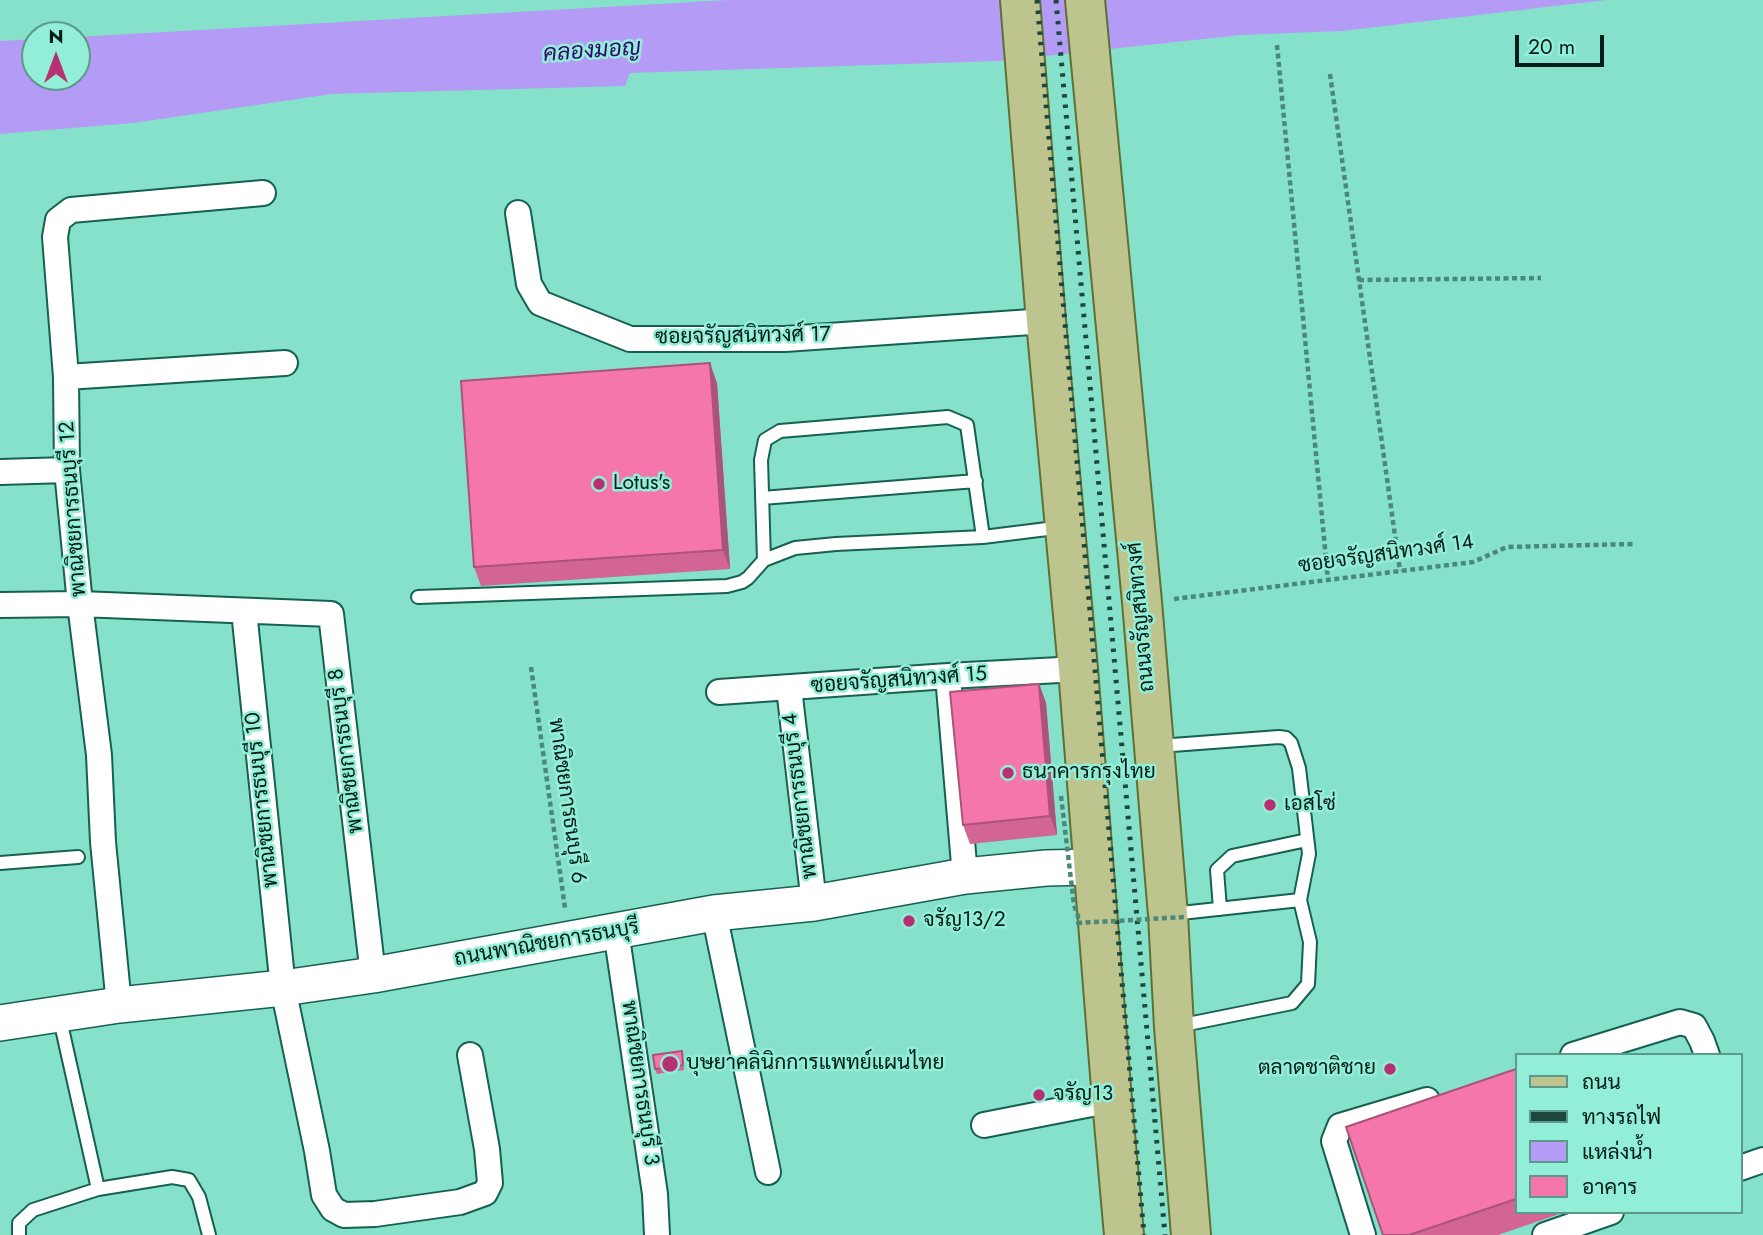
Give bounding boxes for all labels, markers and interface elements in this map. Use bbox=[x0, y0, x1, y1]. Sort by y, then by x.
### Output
north arrow bbox=[21, 21, 91, 91]
scale bar bbox=[1518, 21, 1607, 65]
text: N bbox=[48, 23, 64, 50]
text: 20 m bbox=[1528, 32, 1575, 62]
water label: คลองมอญ bbox=[542, 35, 642, 69]
street label: ซอยจรัญสนิทวงศ์ 17 bbox=[655, 323, 831, 351]
street label: พาณิชยการธนบุรี 12 bbox=[55, 420, 93, 598]
place label: Lotus's bbox=[613, 471, 670, 497]
marker: Lotus's bbox=[591, 476, 607, 492]
street label: ซอยจรัญสนิทวงศ์ 14 bbox=[1297, 530, 1475, 580]
street label: ถนนจรัญสนิทวงศ์ bbox=[1123, 541, 1161, 693]
street label: ซอยจรัญสนิทวงศ์ 15 bbox=[810, 662, 988, 700]
street label: พาณิชยการธนบุรี 8 bbox=[324, 667, 370, 835]
street label: พาณิชยการธนบุรี 10 bbox=[241, 711, 285, 889]
street label: พาณิชยการธนบุรี 4 bbox=[778, 712, 824, 880]
street label: พาณิชยการธนบุรี 6 bbox=[542, 717, 590, 885]
place label: ธนาคารกรุงไทย bbox=[1022, 760, 1156, 786]
marker: ธนาคารกรุงไทย bbox=[1000, 765, 1016, 781]
place label: เอสโซ่ bbox=[1284, 792, 1336, 818]
marker: เอสโซ่ bbox=[1262, 797, 1278, 813]
place label: จรัญ13/2 bbox=[923, 908, 1006, 934]
marker: จรัญ13/2 bbox=[901, 913, 917, 929]
street label: ถนนพาณิชยการธนบุรี bbox=[453, 915, 641, 973]
street label: พาณิชยการธนบุรี 3 bbox=[615, 999, 663, 1167]
place label: บุษยาคลินิกการแพทย์แผนไทย bbox=[686, 1051, 944, 1077]
legend bbox=[1514, 1053, 1742, 1214]
marker: บุษยาคลินิกการแพทย์แผนไทย bbox=[660, 1054, 680, 1074]
place label: ตลาดชาติชาย bbox=[1258, 1056, 1376, 1082]
marker: ตลาดชาติชาย bbox=[1382, 1061, 1398, 1077]
text: ถนน bbox=[1582, 1067, 1621, 1097]
place label: จรัญ13 bbox=[1053, 1082, 1113, 1108]
marker: จรัญ13 bbox=[1031, 1087, 1047, 1103]
text: ทางรถไฟ bbox=[1582, 1102, 1661, 1132]
text: แหล่งน้ำ bbox=[1582, 1137, 1653, 1167]
text: อาคาร bbox=[1582, 1172, 1638, 1202]

